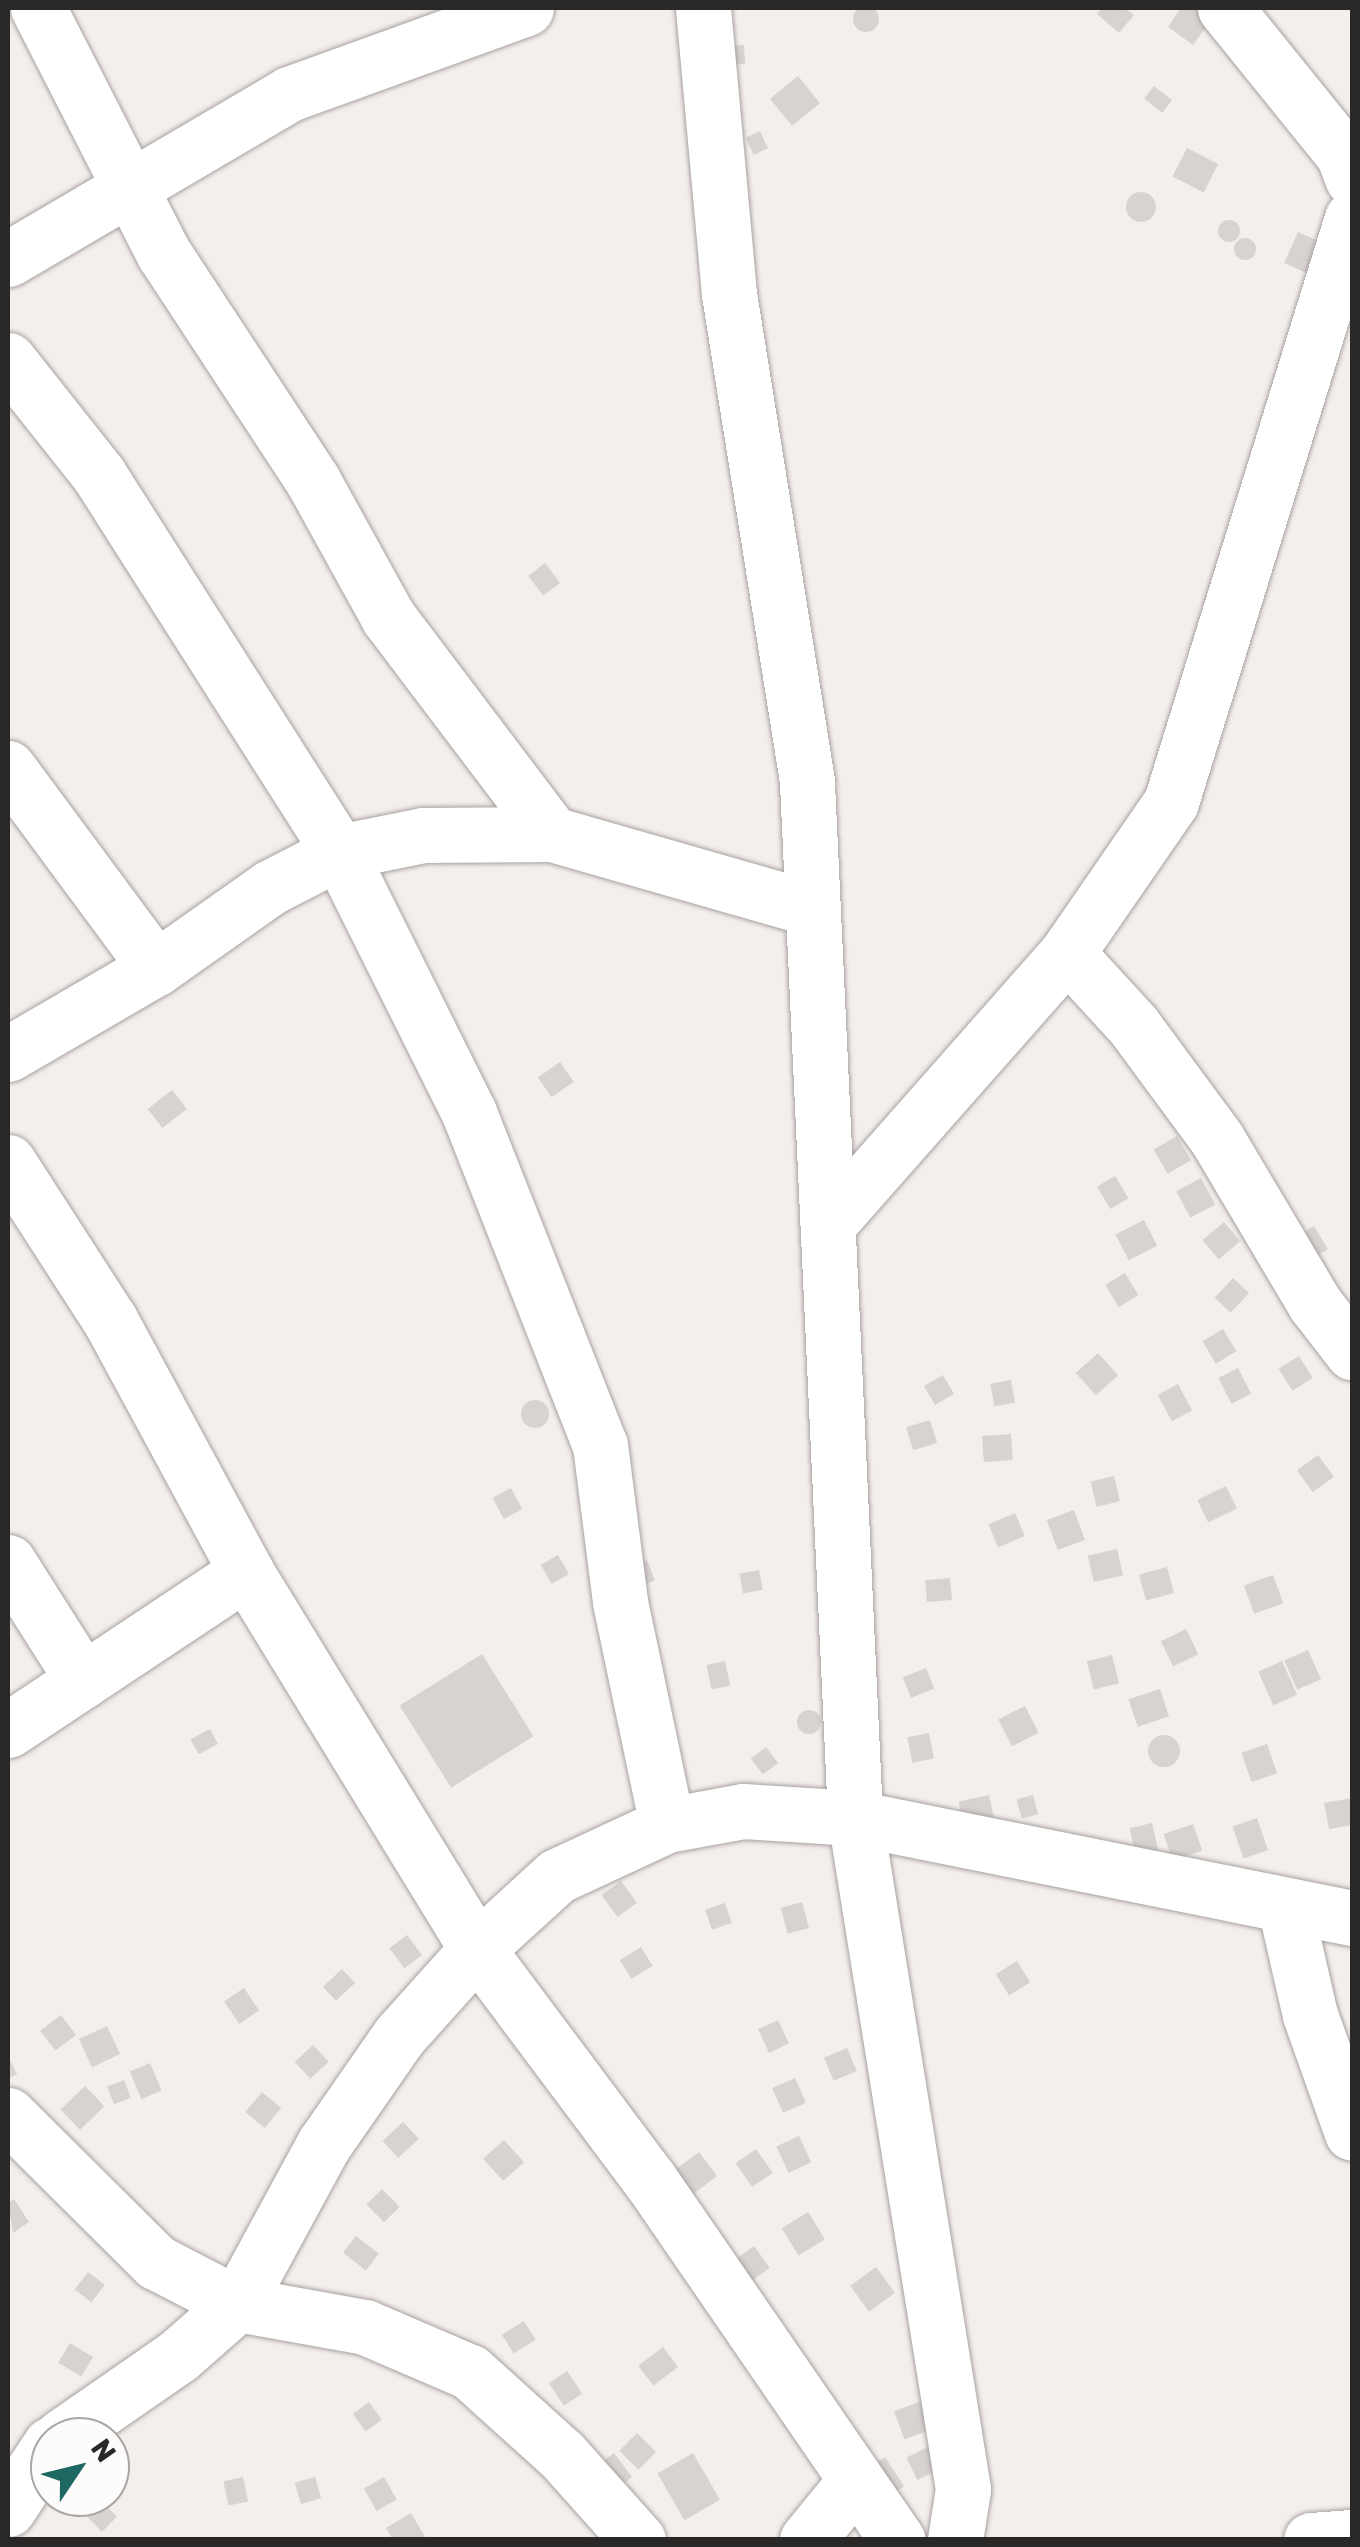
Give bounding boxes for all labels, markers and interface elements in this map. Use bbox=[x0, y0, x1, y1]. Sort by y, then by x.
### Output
north arrow bbox=[30, 2417, 130, 2517]
text: N bbox=[84, 2433, 123, 2468]

